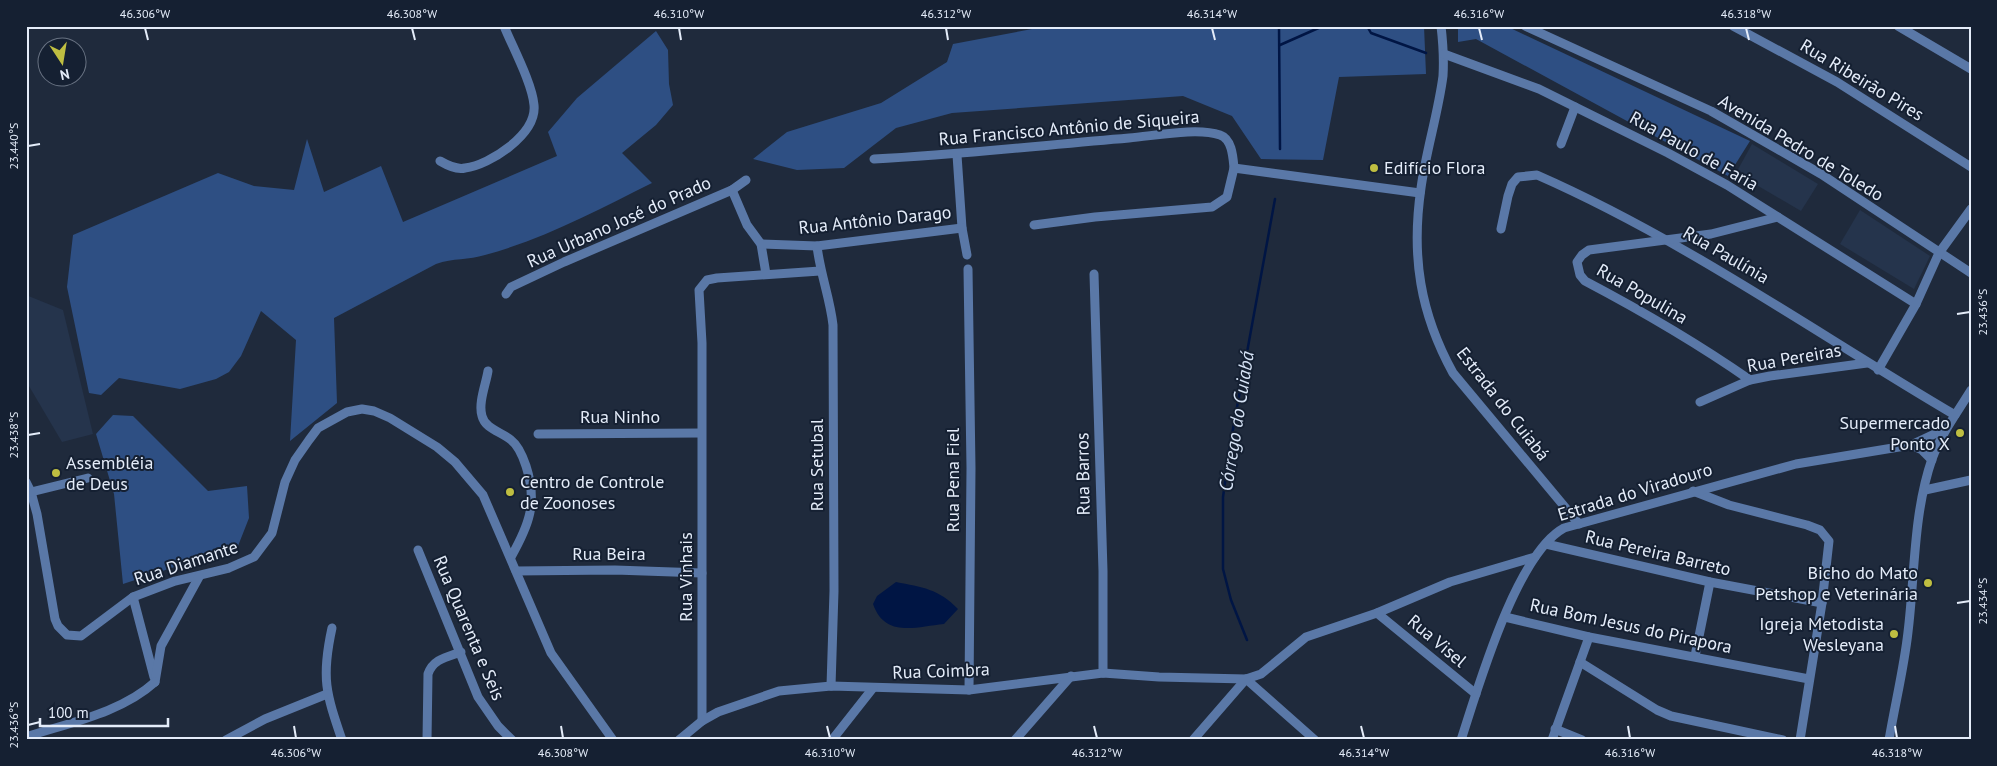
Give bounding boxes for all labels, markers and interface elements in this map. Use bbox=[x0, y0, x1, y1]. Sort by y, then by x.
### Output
text: 46.306°W bbox=[120, 6, 170, 21]
text: 46.308°W bbox=[387, 6, 437, 21]
text: 46.310°W bbox=[654, 6, 704, 21]
text: 46.312°W bbox=[921, 6, 971, 21]
text: 46.314°W bbox=[1187, 6, 1237, 21]
text: 46.316°W bbox=[1454, 6, 1504, 21]
text: 46.318°W bbox=[1721, 6, 1771, 21]
street label: Rua Ribeirão Pires bbox=[1796, 34, 1928, 126]
north arrow bbox=[38, 38, 88, 88]
text: N bbox=[58, 65, 71, 84]
street label: Avenida Pedro de Toledo bbox=[1715, 89, 1888, 206]
street label: Rua Francisco Antônio de Siqueira bbox=[938, 105, 1200, 150]
street label: Rua Paulo de Faria bbox=[1626, 106, 1763, 195]
text: 23.440°S bbox=[6, 123, 21, 169]
place label: Edifício Flora bbox=[1384, 156, 1485, 179]
marker: Edifício Flora bbox=[1368, 162, 1380, 174]
street label: Rua Urbano José do Prado bbox=[523, 171, 714, 273]
street label: Rua Antônio Darago bbox=[797, 200, 952, 239]
street label: Rua Paulínia bbox=[1679, 221, 1773, 288]
street label: Rua Populina bbox=[1593, 258, 1692, 329]
text: 23.436°S bbox=[1975, 289, 1990, 335]
street label: Rua Pereiras bbox=[1745, 338, 1843, 377]
street label: Estrada do Cuiabá bbox=[1452, 342, 1555, 465]
water label: Córrego do Cuiabá bbox=[1213, 349, 1259, 493]
street label: Rua Ninho bbox=[580, 405, 660, 428]
place label: Supermercado Ponto X bbox=[1839, 411, 1950, 455]
text: 23.438°S bbox=[6, 412, 21, 458]
street label: Rua Setubal bbox=[805, 418, 828, 511]
street label: Rua Pena Fiel bbox=[941, 427, 964, 532]
marker: Supermercado Ponto X bbox=[1954, 427, 1966, 439]
street label: Rua Barros bbox=[1070, 432, 1095, 516]
place label: Assembléia de Deus bbox=[66, 451, 153, 495]
street label: Estrada do Viradouro bbox=[1555, 457, 1715, 526]
marker: Assembléia de Deus bbox=[50, 467, 62, 479]
place label: Centro de Controle de Zoonoses bbox=[520, 470, 664, 514]
marker: Centro de Controle de Zoonoses bbox=[504, 486, 516, 498]
street label: Rua Pereira Barreto bbox=[1583, 525, 1733, 580]
street label: Rua Vinhais bbox=[674, 532, 697, 622]
street label: Rua Diamante bbox=[131, 535, 241, 590]
street label: Rua Beira bbox=[572, 542, 646, 565]
street label: Rua Quarenta e Seis bbox=[429, 552, 510, 704]
place label: Bicho do Mato Petshop e Veterinária bbox=[1755, 561, 1918, 605]
marker: Bicho do Mato Petshop e Veterinária bbox=[1922, 577, 1934, 589]
text: 23.434°S bbox=[1975, 578, 1990, 624]
street label: Rua Bom Jesus do Pirapora bbox=[1528, 593, 1734, 658]
street label: Rua Visel bbox=[1403, 609, 1472, 673]
place label: Igreja Metodista Wesleyana bbox=[1759, 612, 1884, 656]
marker: Igreja Metodista Wesleyana bbox=[1888, 628, 1900, 640]
street label: Rua Coimbra bbox=[892, 657, 990, 684]
scale bar bbox=[40, 696, 168, 728]
text: 23.436°S bbox=[6, 702, 21, 748]
text: 100 m bbox=[48, 703, 89, 722]
text: 46.306°W bbox=[271, 745, 321, 760]
text: 46.308°W bbox=[538, 745, 588, 760]
text: 46.310°W bbox=[805, 745, 855, 760]
text: 46.312°W bbox=[1072, 745, 1122, 760]
text: 46.314°W bbox=[1339, 745, 1389, 760]
text: 46.316°W bbox=[1605, 745, 1655, 760]
text: 46.318°W bbox=[1872, 745, 1922, 760]

